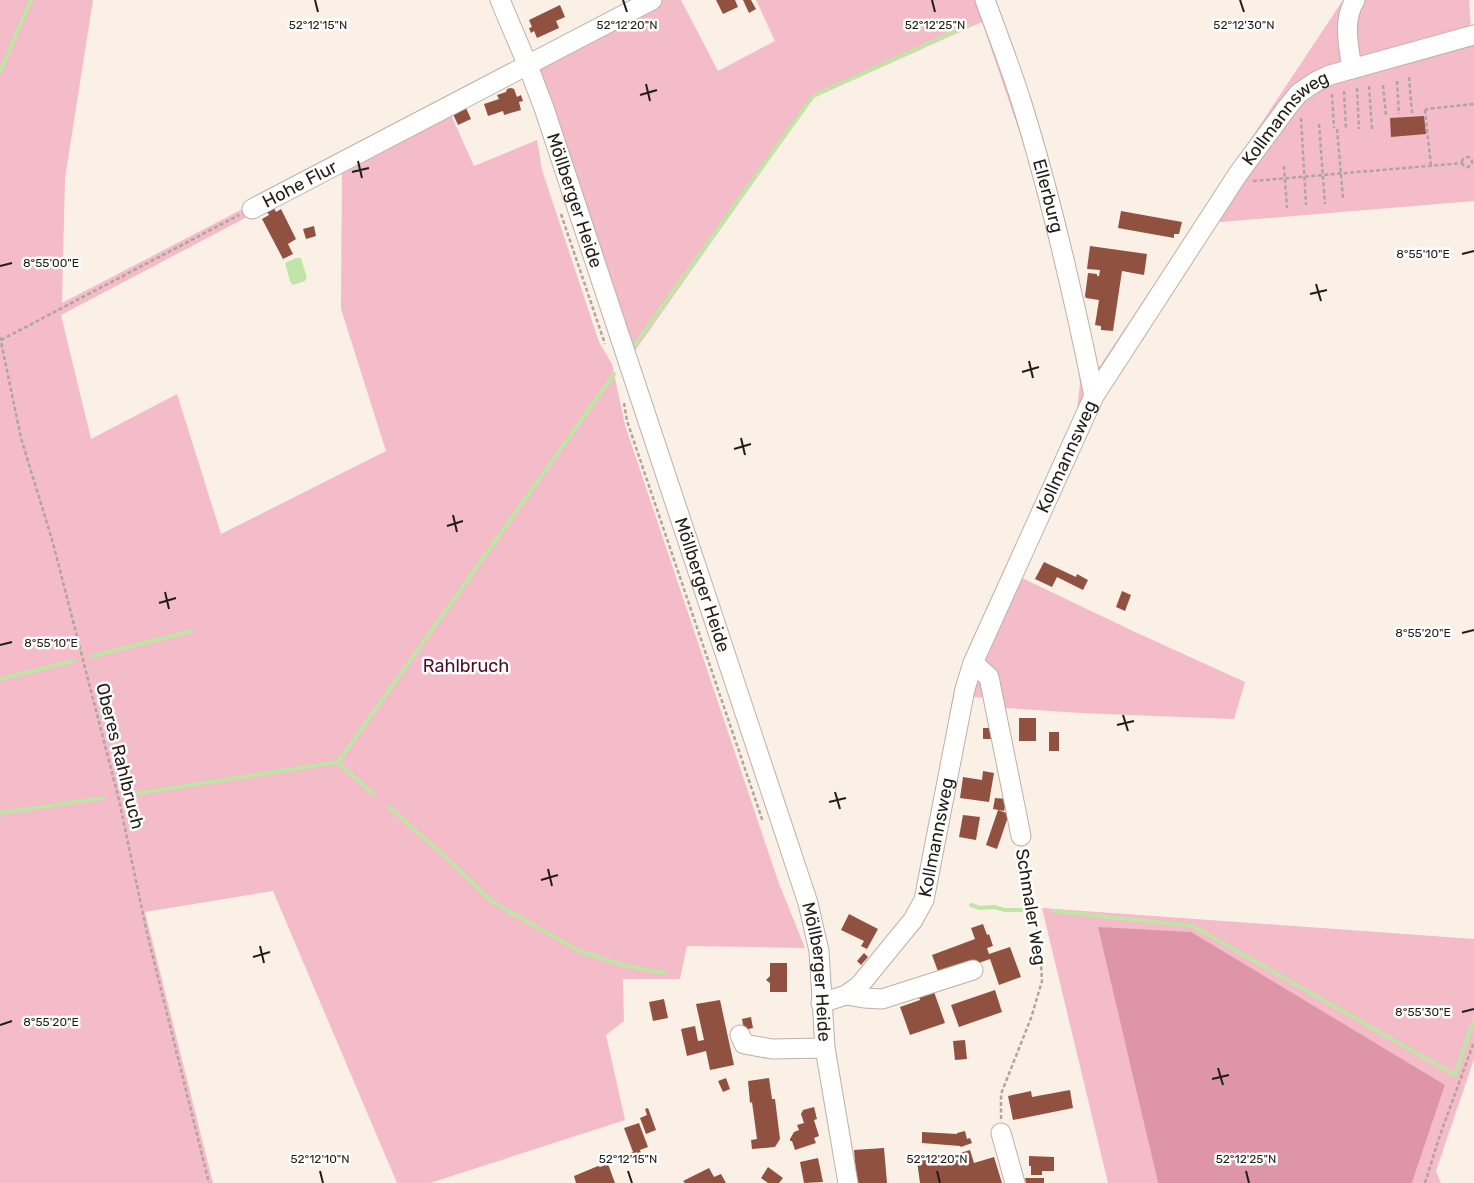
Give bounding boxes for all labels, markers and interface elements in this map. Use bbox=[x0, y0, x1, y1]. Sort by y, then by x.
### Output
text: 52°12'15"N bbox=[289, 18, 347, 32]
text: 52°12'20"N bbox=[596, 18, 658, 32]
text: 52°12'25"N bbox=[905, 18, 965, 32]
text: 52°12'30"N bbox=[1213, 18, 1275, 32]
street label: Kollmannsweg bbox=[1237, 66, 1332, 170]
street label: Möllberger Heide bbox=[542, 130, 607, 271]
street label: Hohe Flur bbox=[259, 155, 341, 213]
street label: Ellerburg bbox=[1028, 156, 1068, 235]
text: 8°55'10"E bbox=[1396, 247, 1450, 261]
text: 8°55'00"E bbox=[23, 256, 79, 270]
street label: Kollmannsweg bbox=[1032, 397, 1102, 516]
street label: Möllberger Heide bbox=[670, 515, 735, 655]
text: 8°55'20"E bbox=[1395, 626, 1451, 640]
text: 8°55'10"E bbox=[24, 636, 78, 650]
park label: Rahlbruch bbox=[423, 655, 509, 677]
street label: Oberes Rahlbruch bbox=[91, 681, 149, 831]
street label: Kollmannsweg bbox=[914, 776, 959, 899]
street label: Schmaler Weg bbox=[1011, 847, 1051, 967]
street label: Möllberger Heide bbox=[797, 900, 836, 1042]
text: 8°55'30"E bbox=[1395, 1005, 1451, 1019]
text: 8°55'20"E bbox=[23, 1015, 79, 1029]
text: 52°12'10"N bbox=[290, 1152, 350, 1166]
text: 52°12'15"N bbox=[599, 1152, 657, 1166]
text: 52°12'20"N bbox=[906, 1152, 968, 1166]
text: 52°12'25"N bbox=[1216, 1152, 1276, 1166]

